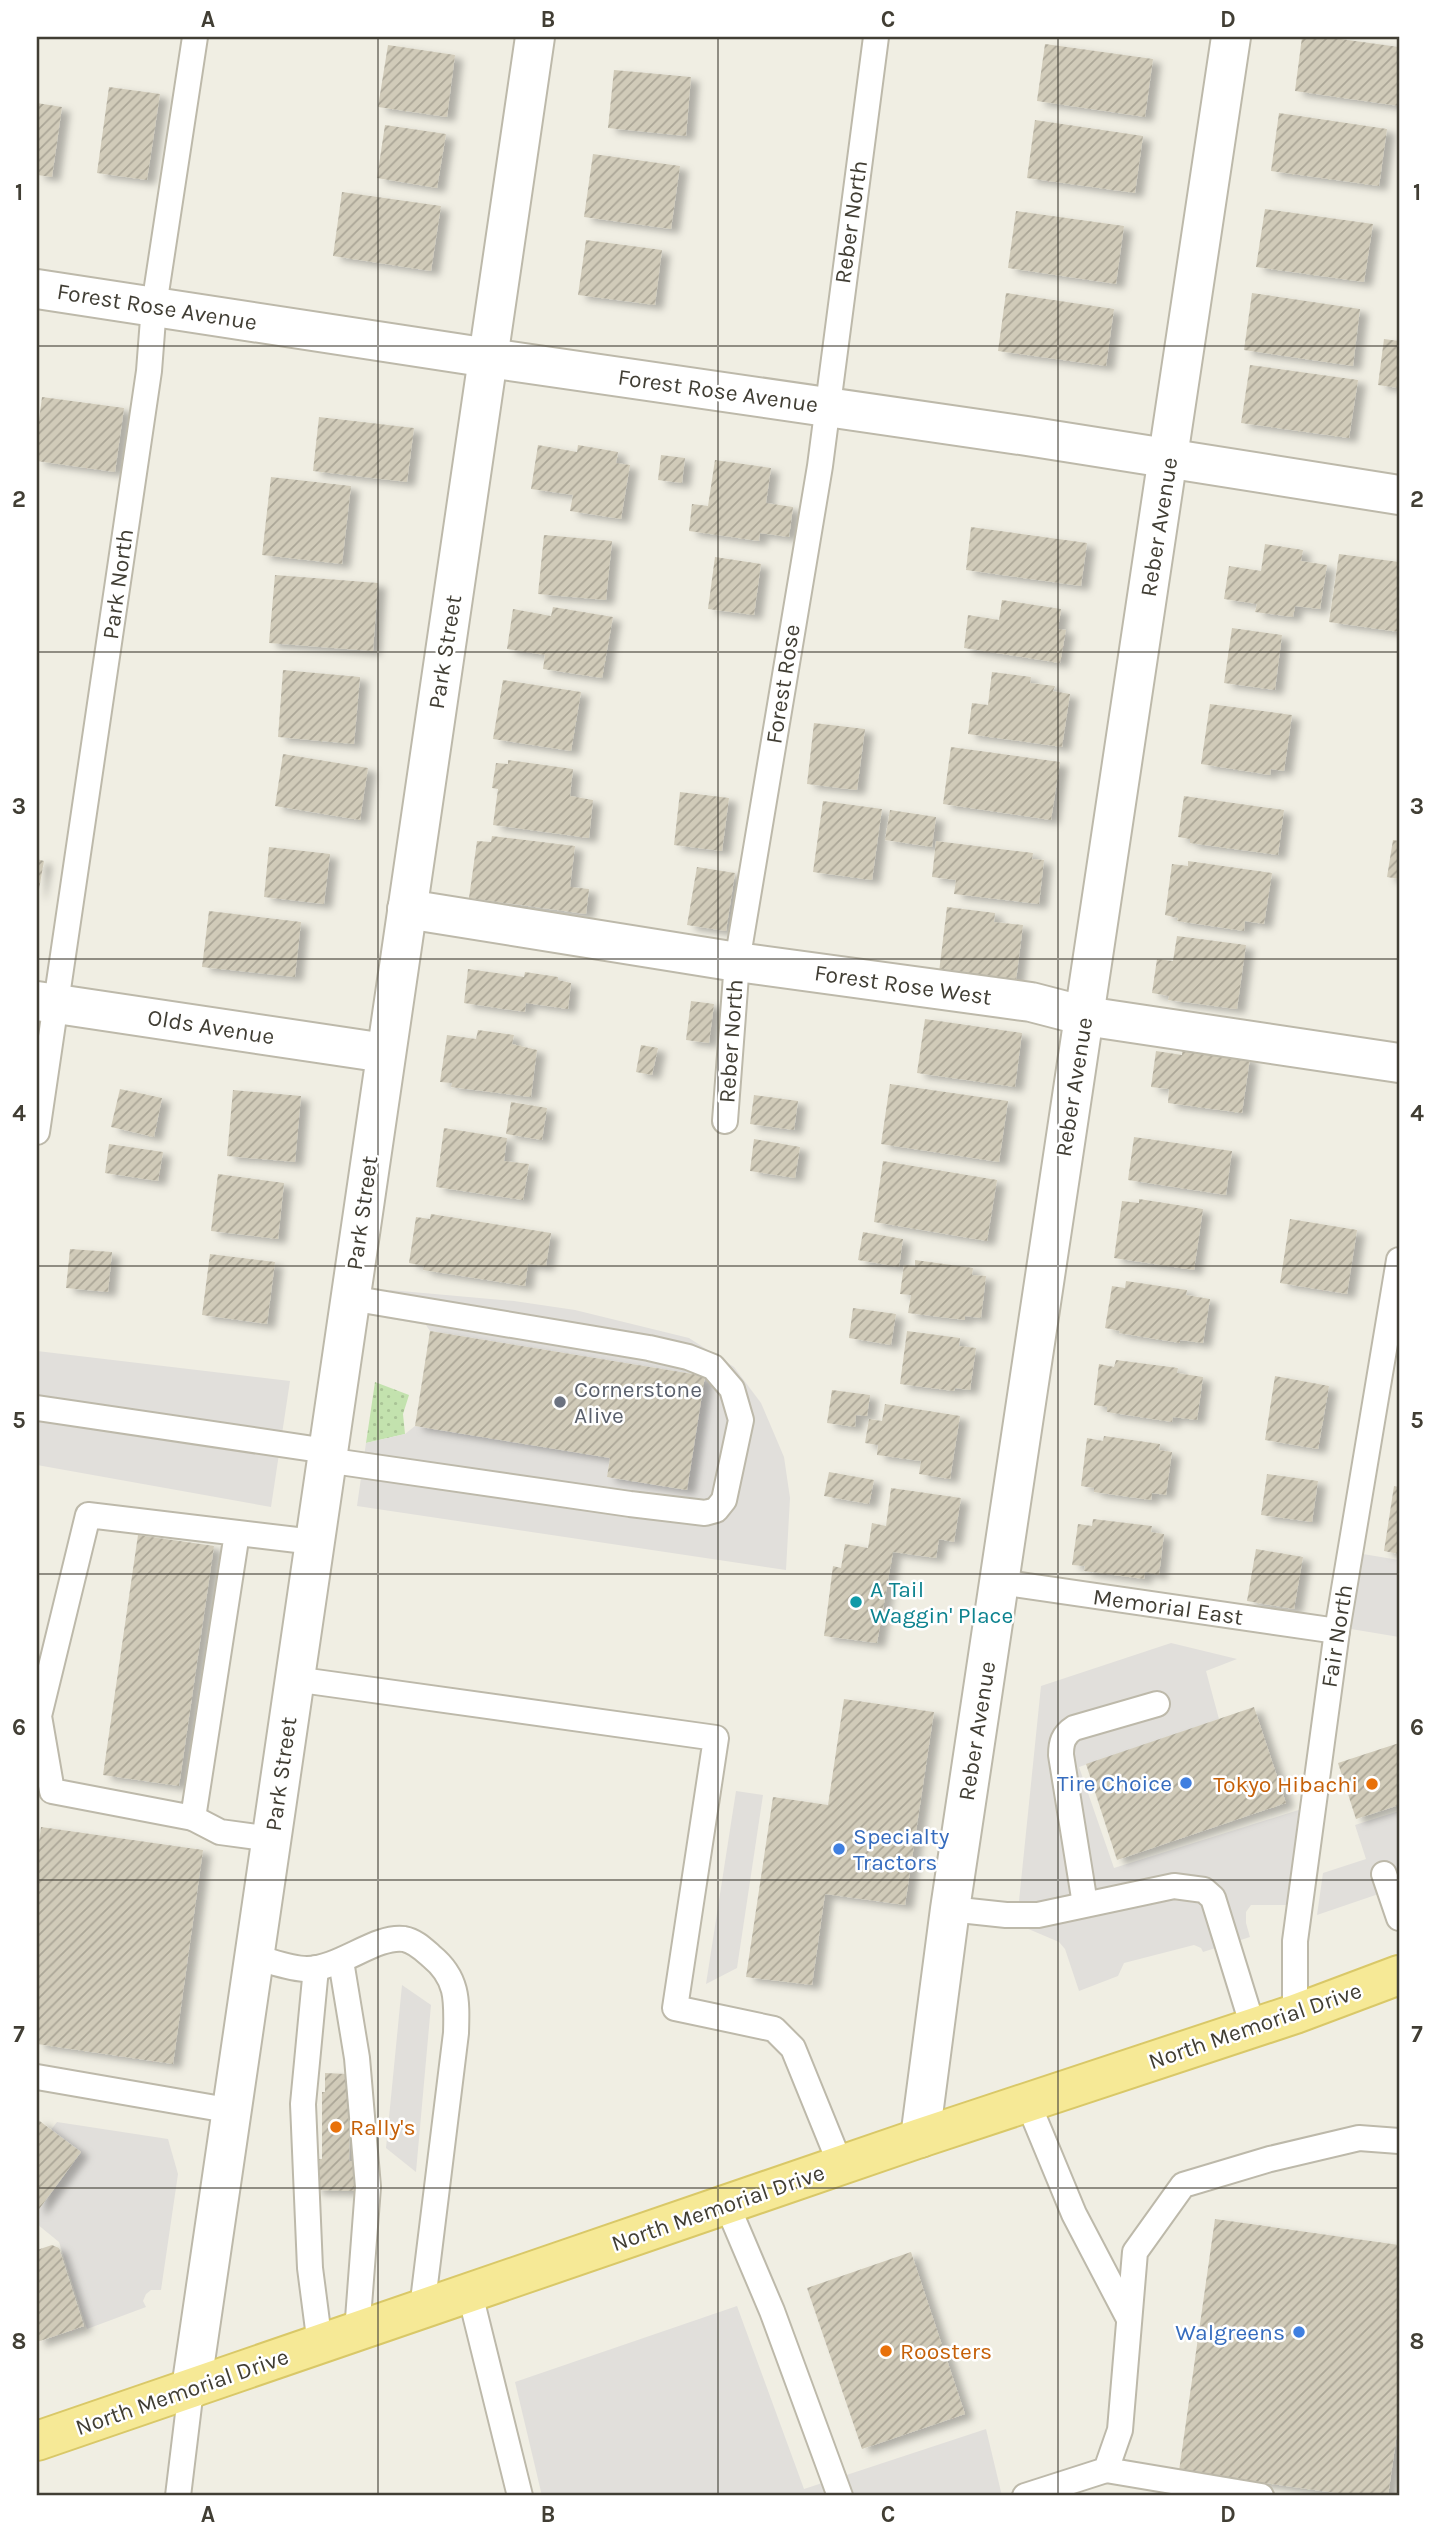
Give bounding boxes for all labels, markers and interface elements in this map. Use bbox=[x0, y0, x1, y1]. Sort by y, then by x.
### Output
text: A bbox=[201, 6, 215, 33]
text: B bbox=[541, 6, 555, 33]
text: C bbox=[881, 6, 895, 33]
text: D bbox=[1220, 6, 1236, 33]
street label: Reber North bbox=[829, 159, 873, 285]
text: 1 bbox=[15, 179, 23, 206]
text: 1 bbox=[1413, 179, 1421, 206]
street label: Forest Rose Avenue bbox=[55, 278, 259, 336]
street label: Forest Rose Avenue bbox=[616, 364, 820, 418]
street label: Reber Avenue bbox=[1135, 455, 1183, 599]
text: 2 bbox=[12, 486, 26, 513]
text: 2 bbox=[1410, 486, 1424, 513]
street label: Park North bbox=[97, 527, 139, 641]
street label: Park Street bbox=[423, 593, 467, 711]
street label: Forest Rose bbox=[760, 622, 806, 746]
text: 3 bbox=[12, 793, 26, 820]
text: 3 bbox=[1410, 793, 1424, 820]
street label: Forest Rose West bbox=[813, 959, 994, 1011]
street label: Reber North bbox=[713, 978, 749, 1104]
street label: Olds Avenue bbox=[146, 1004, 276, 1050]
street label: Reber Avenue bbox=[1050, 1015, 1098, 1159]
text: 4 bbox=[12, 1100, 26, 1127]
text: 4 bbox=[1410, 1100, 1424, 1127]
street label: Park Street bbox=[341, 1154, 383, 1272]
place label: Cornerstone Alive bbox=[574, 1376, 702, 1429]
marker: Cornerstone Alive bbox=[552, 1394, 568, 1410]
text: 5 bbox=[12, 1407, 26, 1434]
text: 5 bbox=[1410, 1407, 1424, 1434]
place label: A Tail Waggin' Place bbox=[870, 1576, 1013, 1629]
street label: Memorial East bbox=[1091, 1583, 1245, 1631]
street label: Fair North bbox=[1316, 1583, 1358, 1689]
marker: A Tail Waggin' Place bbox=[848, 1594, 864, 1610]
street label: Reber Avenue bbox=[953, 1659, 1001, 1803]
text: 6 bbox=[12, 1714, 26, 1741]
text: 6 bbox=[1410, 1714, 1424, 1741]
street label: Park Street bbox=[260, 1715, 302, 1833]
place label: Tire Choice bbox=[1057, 1770, 1172, 1797]
place label: Tokyo Hibachi bbox=[1213, 1771, 1358, 1798]
marker: Tire Choice bbox=[1178, 1775, 1194, 1791]
marker: Tokyo Hibachi bbox=[1364, 1776, 1380, 1792]
place label: Specialty Tractors bbox=[853, 1823, 950, 1876]
marker: Specialty Tractors bbox=[831, 1841, 847, 1857]
street label: North Memorial Drive bbox=[1145, 1977, 1365, 2075]
text: 7 bbox=[13, 2021, 25, 2048]
text: 7 bbox=[1411, 2021, 1423, 2048]
place label: Rally's bbox=[350, 2114, 416, 2141]
marker: Rally's bbox=[328, 2119, 344, 2135]
street label: North Memorial Drive bbox=[608, 2159, 828, 2257]
place label: Walgreens bbox=[1175, 2319, 1285, 2346]
marker: Walgreens bbox=[1291, 2324, 1307, 2340]
text: 8 bbox=[12, 2328, 26, 2355]
text: 8 bbox=[1410, 2328, 1424, 2355]
place label: Roosters bbox=[900, 2338, 992, 2365]
street label: North Memorial Drive bbox=[72, 2343, 292, 2441]
marker: Roosters bbox=[878, 2343, 894, 2359]
text: A bbox=[201, 2501, 215, 2528]
text: B bbox=[541, 2501, 555, 2528]
text: C bbox=[881, 2501, 895, 2528]
text: D bbox=[1220, 2501, 1236, 2528]

